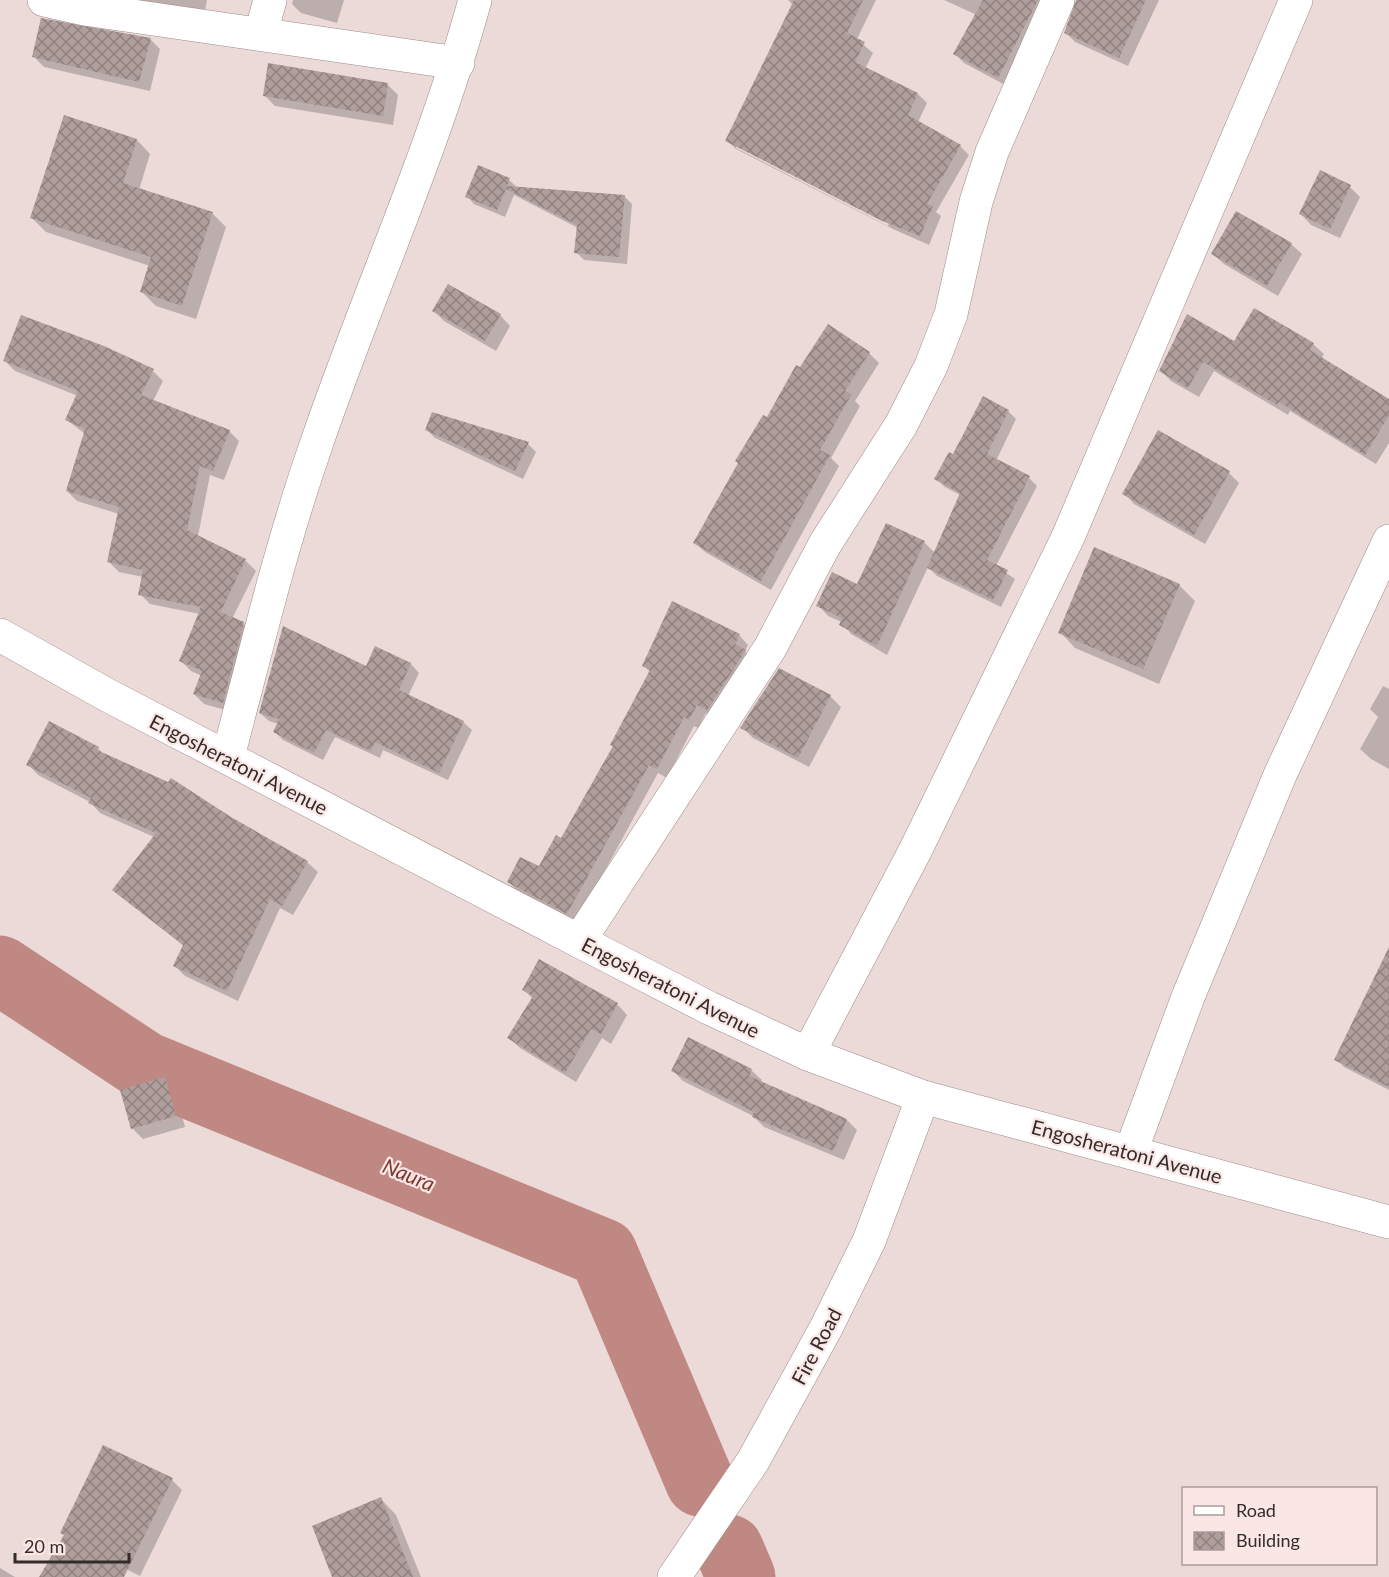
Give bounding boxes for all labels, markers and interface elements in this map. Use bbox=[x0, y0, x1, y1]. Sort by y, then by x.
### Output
street label: Engosheratoni Avenue bbox=[146, 709, 332, 819]
street label: Engosheratoni Avenue bbox=[578, 932, 764, 1042]
street label: Engosheratoni Avenue bbox=[1029, 1114, 1225, 1188]
water label: Naura bbox=[379, 1152, 439, 1196]
street label: Fire Road bbox=[786, 1304, 846, 1388]
legend bbox=[1182, 1487, 1377, 1565]
text: Road bbox=[1236, 1499, 1276, 1521]
scale bar bbox=[15, 1526, 129, 1564]
text: Building bbox=[1236, 1529, 1300, 1551]
text: 20 m bbox=[24, 1535, 64, 1557]

